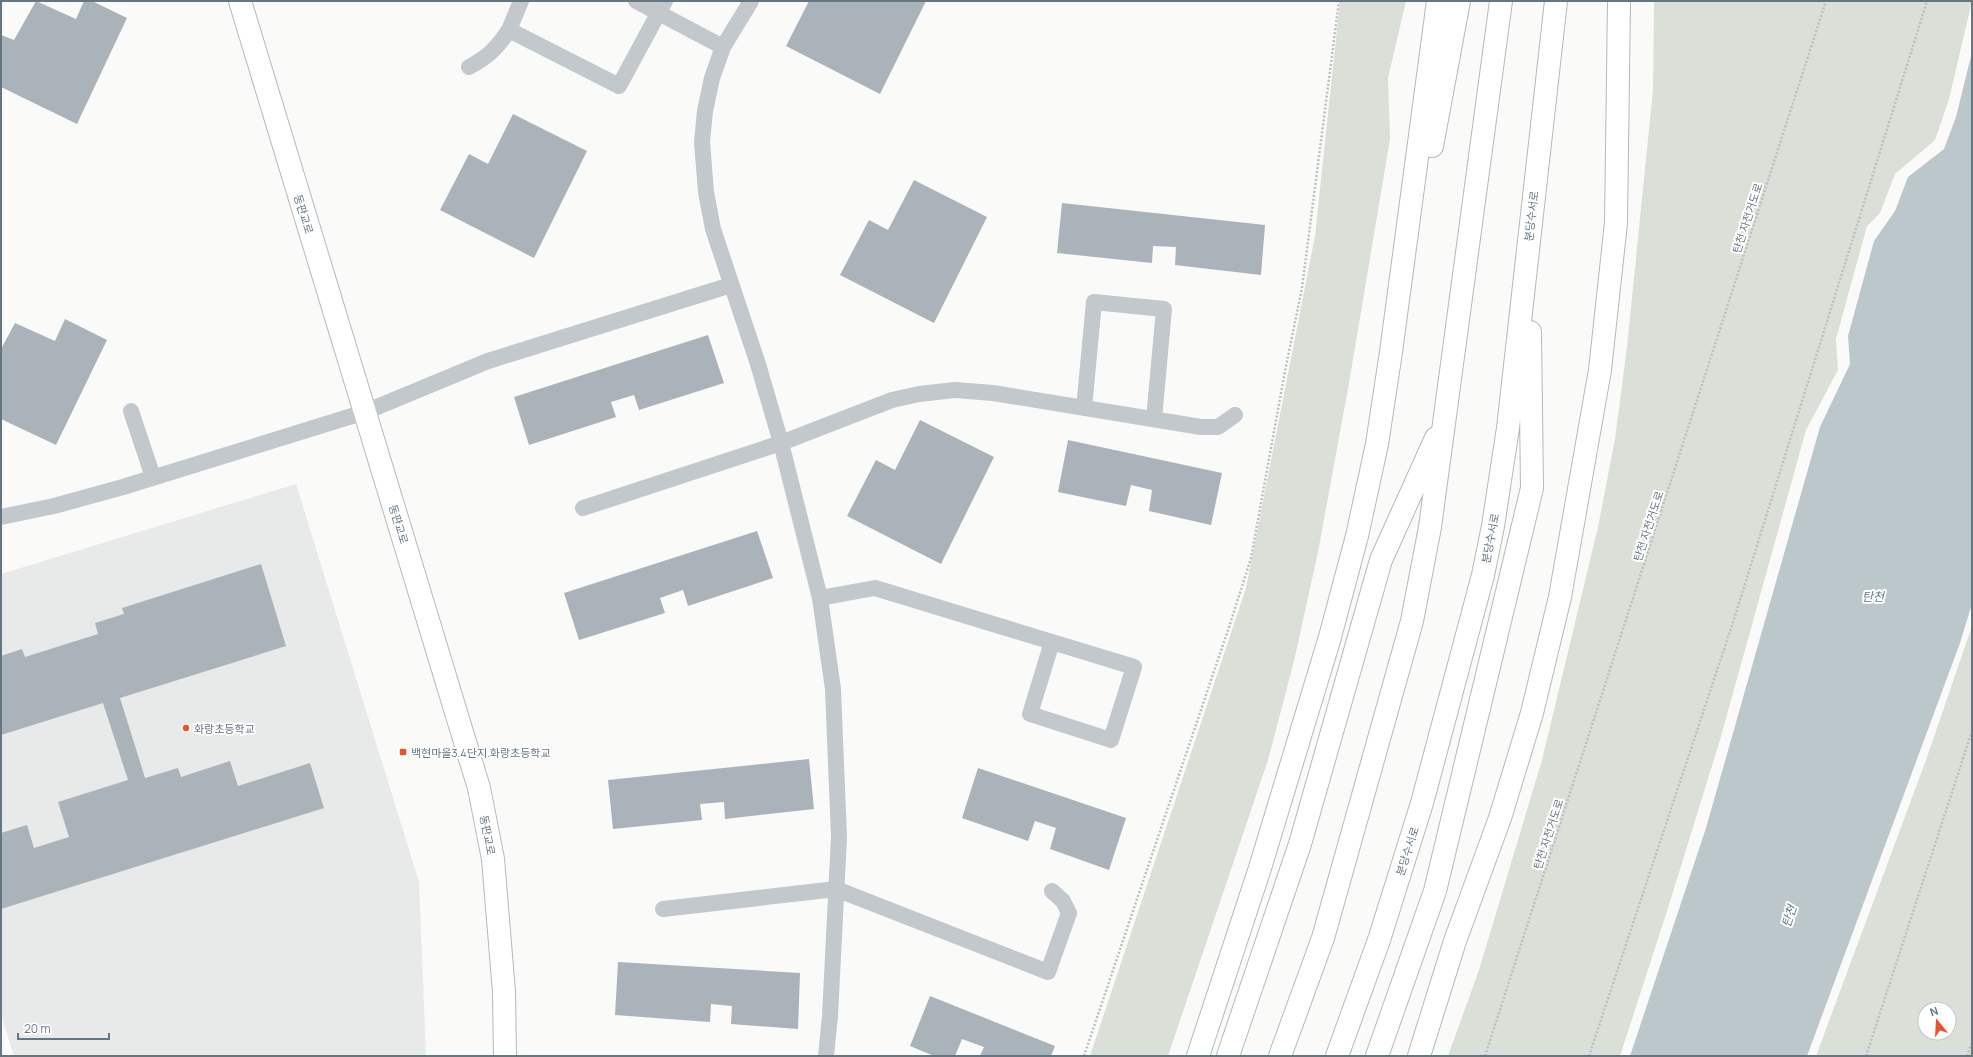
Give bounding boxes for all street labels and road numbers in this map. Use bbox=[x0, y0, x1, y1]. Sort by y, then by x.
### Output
street label: 탄천 자전거도로 bbox=[1729, 181, 1765, 255]
street label: 분당수서로 bbox=[1520, 190, 1542, 242]
street label: 동판교로 bbox=[291, 192, 317, 236]
street label: 탄천 자전거도로 bbox=[1630, 489, 1666, 563]
street label: 동판교로 bbox=[386, 502, 412, 546]
street label: 분당수서로 bbox=[1478, 512, 1502, 564]
street label: 탄천 자전거도로 bbox=[1530, 797, 1566, 871]
street label: 동판교로 bbox=[477, 814, 499, 856]
street label: 분당수서로 bbox=[1392, 825, 1422, 877]

